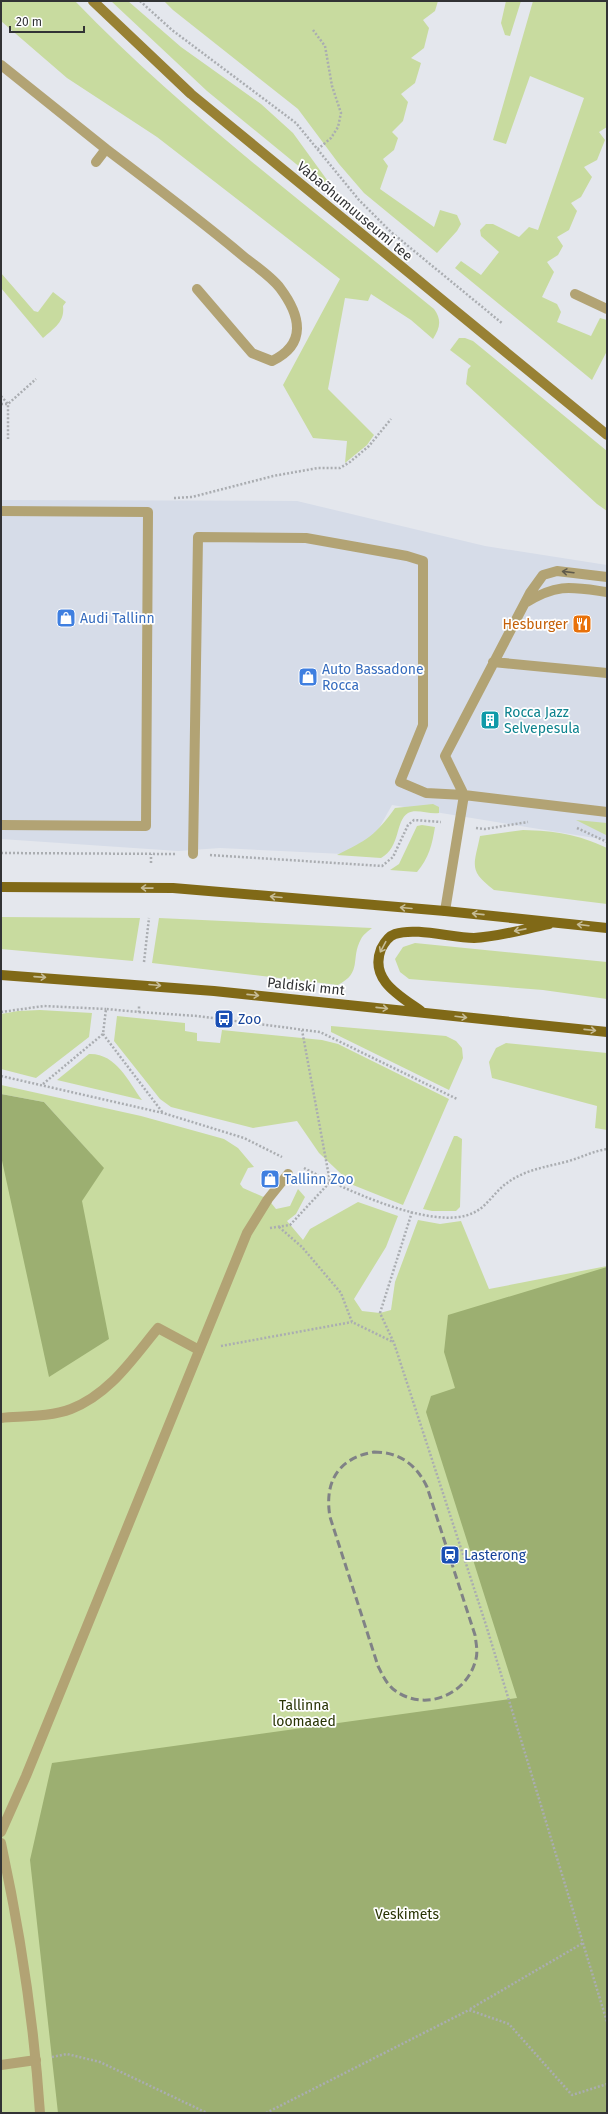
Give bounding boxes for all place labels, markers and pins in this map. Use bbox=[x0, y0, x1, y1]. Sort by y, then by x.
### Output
shop icon: Audi Tallinn bbox=[55, 607, 77, 629]
place label: Audi Tallinn bbox=[80, 610, 155, 627]
restaurant icon: Hesburger bbox=[571, 613, 593, 635]
place label: Hesburger bbox=[503, 616, 569, 633]
place label: Auto Bassadone Rocca bbox=[322, 661, 424, 694]
shop icon: Auto Bassadone Rocca bbox=[297, 666, 319, 688]
place label: Rocca Jazz Selvepesula bbox=[504, 704, 580, 737]
building icon: Rocca Jazz Selvepesula bbox=[479, 709, 501, 731]
bus stop icon: Zoo bbox=[213, 1008, 235, 1030]
place label: Zoo bbox=[238, 1011, 261, 1028]
shop icon: Tallinn Zoo bbox=[259, 1168, 281, 1190]
place label: Tallinn Zoo bbox=[284, 1171, 354, 1188]
station icon: Lasterong bbox=[439, 1544, 461, 1566]
place label: Lasterong bbox=[464, 1547, 527, 1564]

